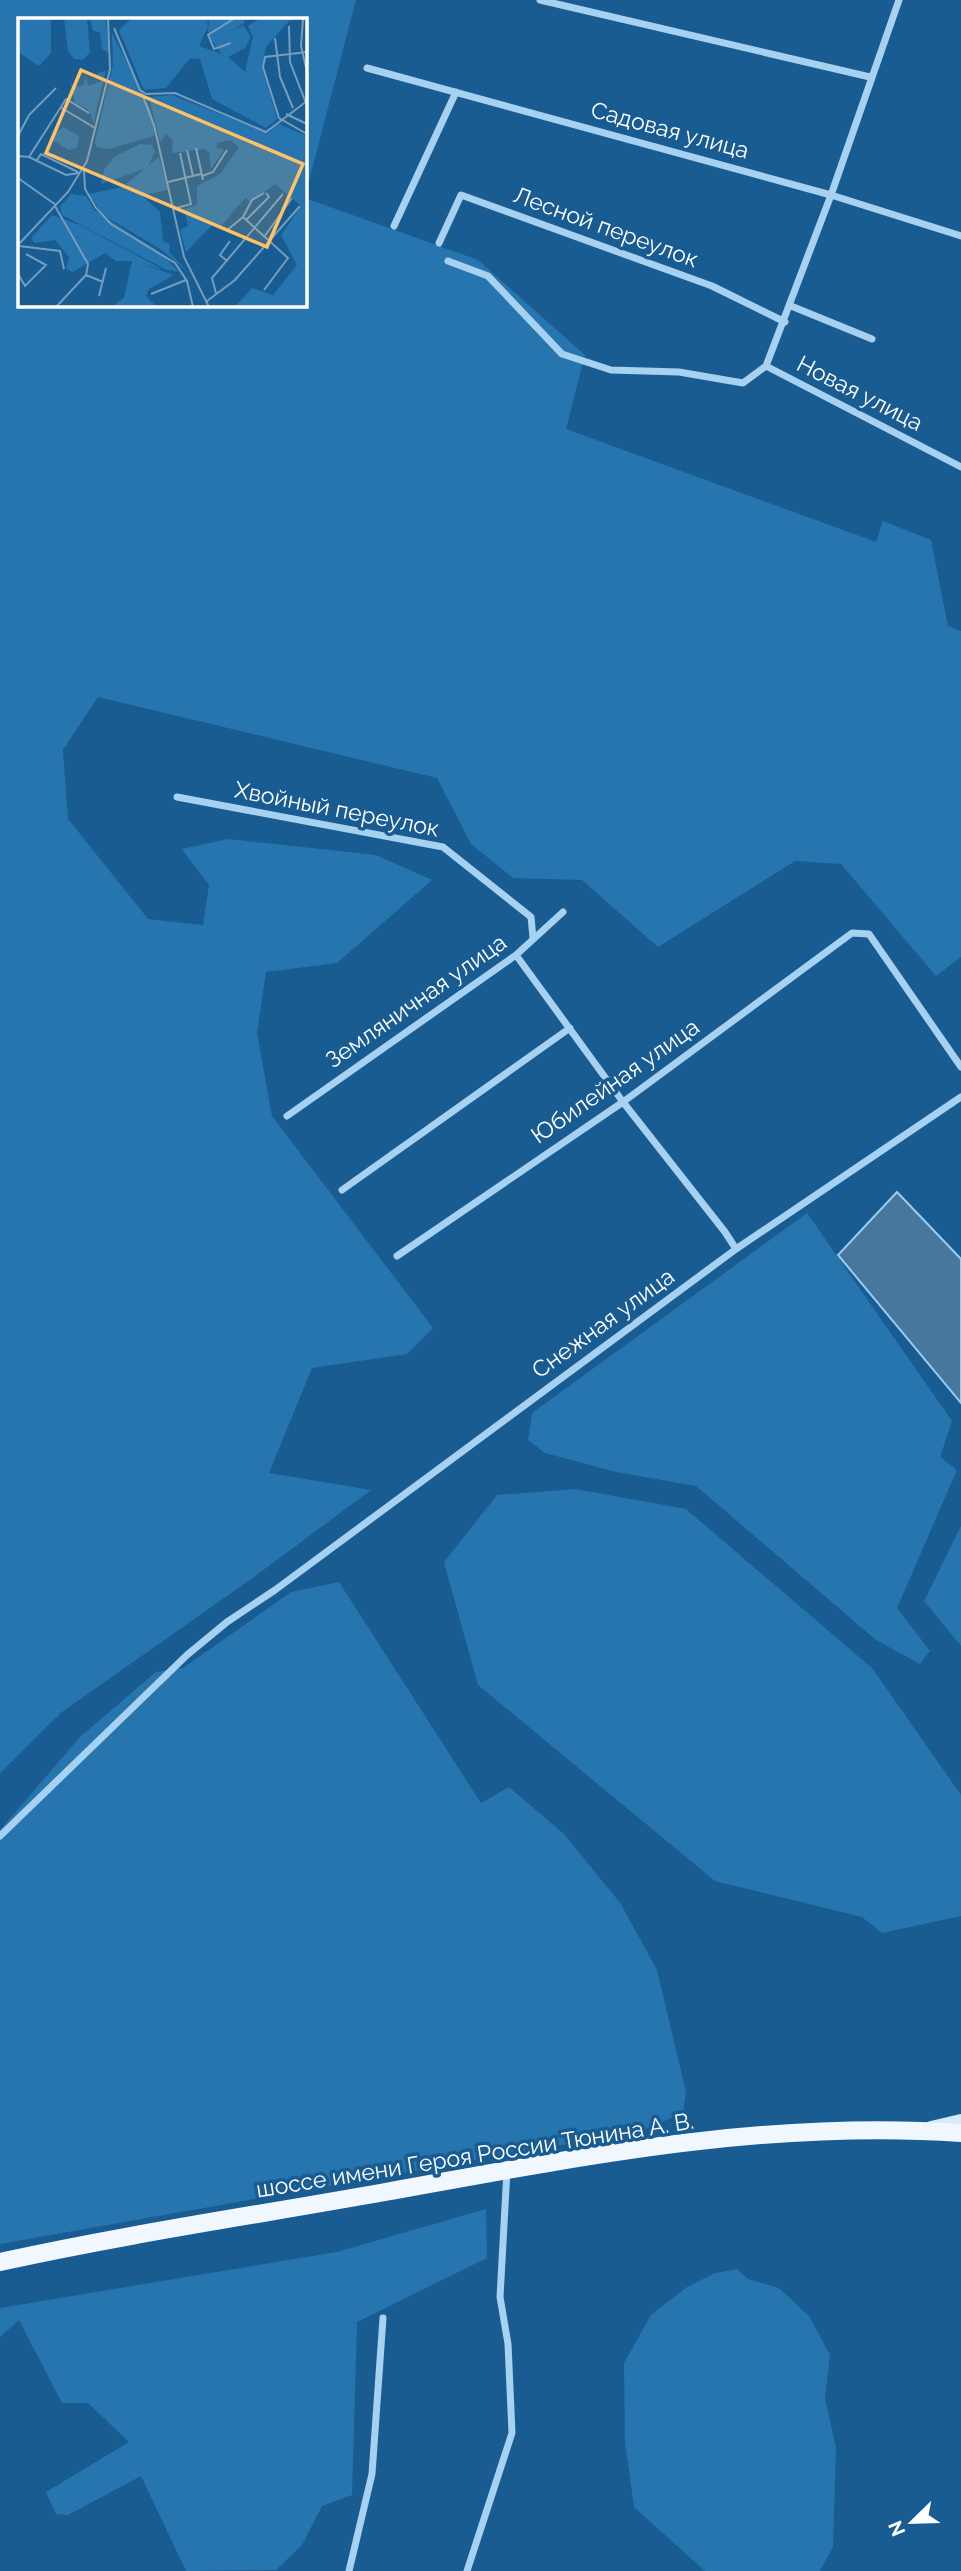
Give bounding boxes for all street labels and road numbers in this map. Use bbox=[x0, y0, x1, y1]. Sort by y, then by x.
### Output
street label: Садовая улица bbox=[588, 95, 752, 164]
street label: Лесной переулок bbox=[510, 181, 702, 273]
street label: Новая улица bbox=[793, 349, 928, 436]
street label: Хвойный переулок bbox=[233, 775, 442, 842]
street label: Земляничная улица bbox=[320, 928, 511, 1073]
street label: Юбилейная улица bbox=[526, 1013, 704, 1149]
street label: Снежная улица bbox=[526, 1262, 679, 1383]
street label: шоссе имени Героя России Тюнина А. В. bbox=[254, 2107, 696, 2202]

